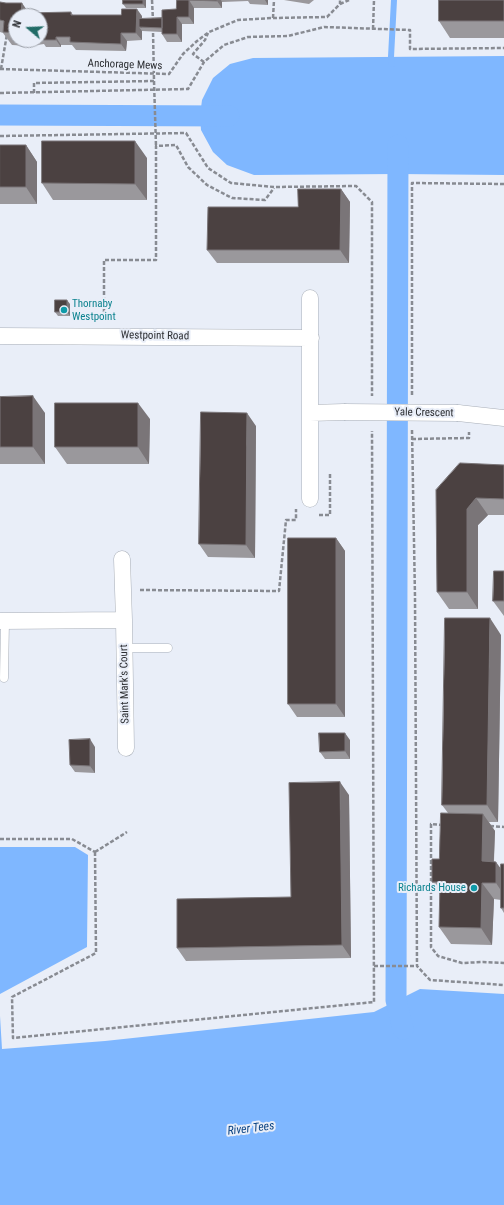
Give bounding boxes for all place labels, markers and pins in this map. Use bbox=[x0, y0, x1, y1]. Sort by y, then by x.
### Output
place label: Thornaby Westpoint bbox=[72, 297, 116, 323]
marker: Thornaby Westpoint bbox=[59, 305, 69, 315]
place label: Richards House bbox=[398, 881, 466, 895]
marker: Richards House bbox=[469, 883, 479, 893]

